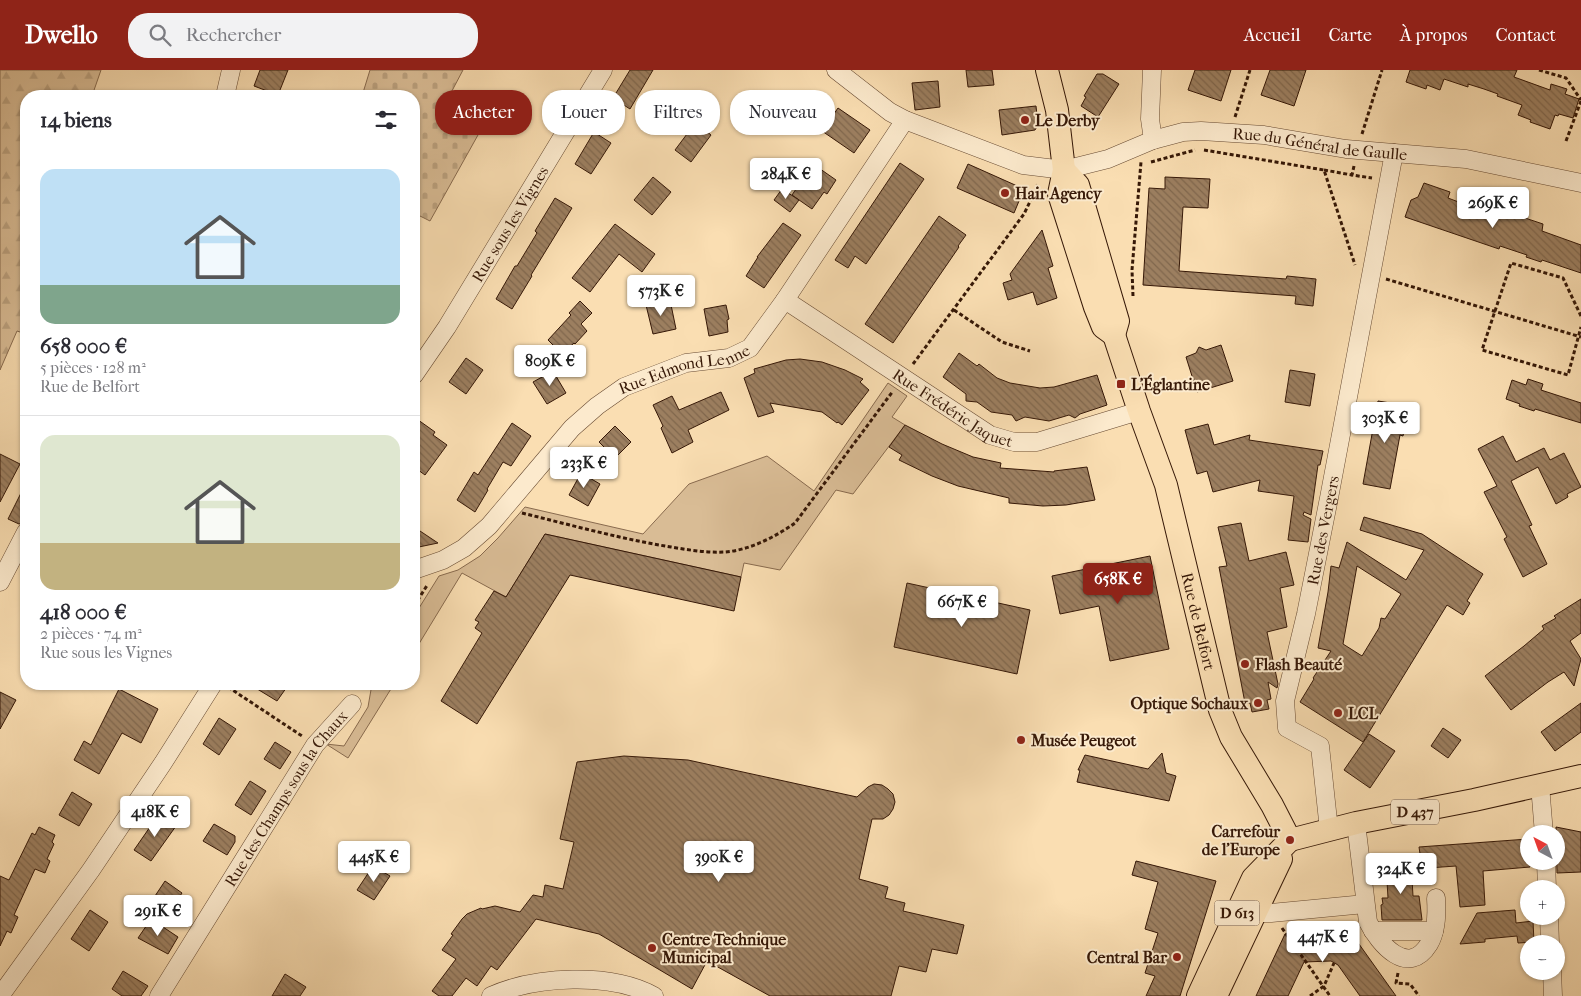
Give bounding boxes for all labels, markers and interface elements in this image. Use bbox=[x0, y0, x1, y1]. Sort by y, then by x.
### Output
search box bbox=[128, 13, 478, 58]
text: Dwello bbox=[25, 21, 98, 49]
icon: search bbox=[146, 21, 174, 49]
text: Rechercher bbox=[186, 24, 281, 46]
text: Accueil bbox=[1244, 25, 1301, 46]
text: Carte bbox=[1329, 25, 1372, 46]
text: À propos bbox=[1400, 25, 1467, 46]
text: Contact bbox=[1495, 25, 1556, 46]
chip: Acheter bbox=[435, 90, 532, 135]
chip: Louer bbox=[542, 90, 625, 135]
chip: Filtres bbox=[635, 90, 720, 135]
chip: Nouveau bbox=[730, 90, 835, 135]
icon: filters bbox=[372, 106, 400, 134]
text: 14 biens bbox=[40, 108, 112, 132]
place label: Le Derby bbox=[1035, 111, 1101, 131]
marker: Le Derby bbox=[1019, 114, 1031, 126]
street label: Rue du Général de Gaulle bbox=[1232, 124, 1408, 164]
pin: 284K € bbox=[745, 158, 827, 200]
street label: Rue sous les Vignes bbox=[468, 162, 553, 286]
text: 284K € bbox=[761, 164, 811, 183]
place label: Hair Agency bbox=[1015, 184, 1103, 204]
pin: 269K € bbox=[1452, 186, 1534, 229]
marker: Hair Agency bbox=[999, 187, 1011, 199]
text: 269K € bbox=[1468, 193, 1518, 212]
icon: home bbox=[175, 202, 265, 292]
pin: 573K € bbox=[620, 274, 702, 317]
text: 573K € bbox=[638, 281, 684, 300]
text: 658 000 € bbox=[40, 334, 127, 358]
street label: Rue Edmond Lenne bbox=[616, 340, 753, 398]
pin: 809K € bbox=[509, 344, 591, 387]
text: 809K € bbox=[525, 351, 575, 370]
text: 5 pièces · 128 m² bbox=[40, 358, 146, 377]
street label: Rue Frédéric Jaquet bbox=[889, 365, 1015, 451]
place label: L’Églantine bbox=[1131, 374, 1210, 395]
text: Rue de Belfort bbox=[40, 377, 140, 396]
marker: L’Églantine bbox=[1115, 378, 1127, 390]
pin: 303K € bbox=[1344, 402, 1426, 444]
text: 303K € bbox=[1362, 408, 1408, 427]
pin: 233K € bbox=[543, 446, 625, 489]
text: 233K € bbox=[561, 453, 607, 472]
icon: home bbox=[175, 467, 265, 557]
street label: Rue des Vergers bbox=[1303, 474, 1343, 587]
pin: 658K € bbox=[1077, 562, 1159, 605]
text: 658K € bbox=[1094, 569, 1142, 588]
street label: Rue de Belfort bbox=[1177, 571, 1219, 673]
pin: 667K € bbox=[921, 586, 1003, 628]
text: 667K € bbox=[937, 592, 987, 611]
text: 418 000 € bbox=[40, 600, 127, 624]
text: 2 pièces · 74 m² bbox=[40, 624, 142, 643]
text: Rue sous les Vignes bbox=[40, 643, 172, 662]
place label: Flash Beauté bbox=[1254, 655, 1342, 674]
marker: Flash Beauté bbox=[1239, 658, 1251, 670]
place label: Optique Sochaux bbox=[1130, 694, 1249, 714]
marker: Optique Sochaux bbox=[1252, 697, 1264, 709]
place label: LCL bbox=[1348, 704, 1378, 723]
street label: Rue des Champs sous la Chaux bbox=[220, 706, 352, 890]
marker: LCL bbox=[1332, 707, 1344, 719]
place label: Musée Peugeot bbox=[1030, 731, 1136, 751]
marker: Musée Peugeot bbox=[1015, 734, 1027, 746]
pin: 418K € bbox=[114, 796, 196, 838]
road number: D 437 bbox=[1391, 800, 1439, 824]
text: 418K € bbox=[131, 802, 179, 821]
place label: Carrefour de l'Europe bbox=[1202, 822, 1281, 860]
north arrow bbox=[1520, 825, 1565, 870]
map controls bbox=[1520, 825, 1565, 980]
marker: Carrefour de l'Europe bbox=[1284, 834, 1296, 846]
pin: 445K € bbox=[333, 840, 415, 883]
pin: 390K € bbox=[678, 840, 760, 883]
text: 445K € bbox=[349, 847, 399, 866]
text: 390K € bbox=[695, 847, 743, 866]
pin: 324K € bbox=[1360, 852, 1442, 895]
text: 324K € bbox=[1377, 859, 1425, 878]
button: + bbox=[1520, 880, 1565, 925]
pin: 291K € bbox=[117, 894, 199, 937]
road number: D 613 bbox=[1214, 900, 1260, 926]
text: 291K € bbox=[135, 901, 181, 920]
pin: 447K € bbox=[1282, 920, 1364, 963]
text: 447K € bbox=[1298, 927, 1348, 946]
place label: Centre Technique Municipal bbox=[661, 930, 786, 968]
button: − bbox=[1520, 935, 1565, 980]
marker: Centre Technique Municipal bbox=[646, 942, 658, 954]
place label: Central Bar bbox=[1087, 948, 1168, 967]
marker: Central Bar bbox=[1171, 951, 1183, 963]

